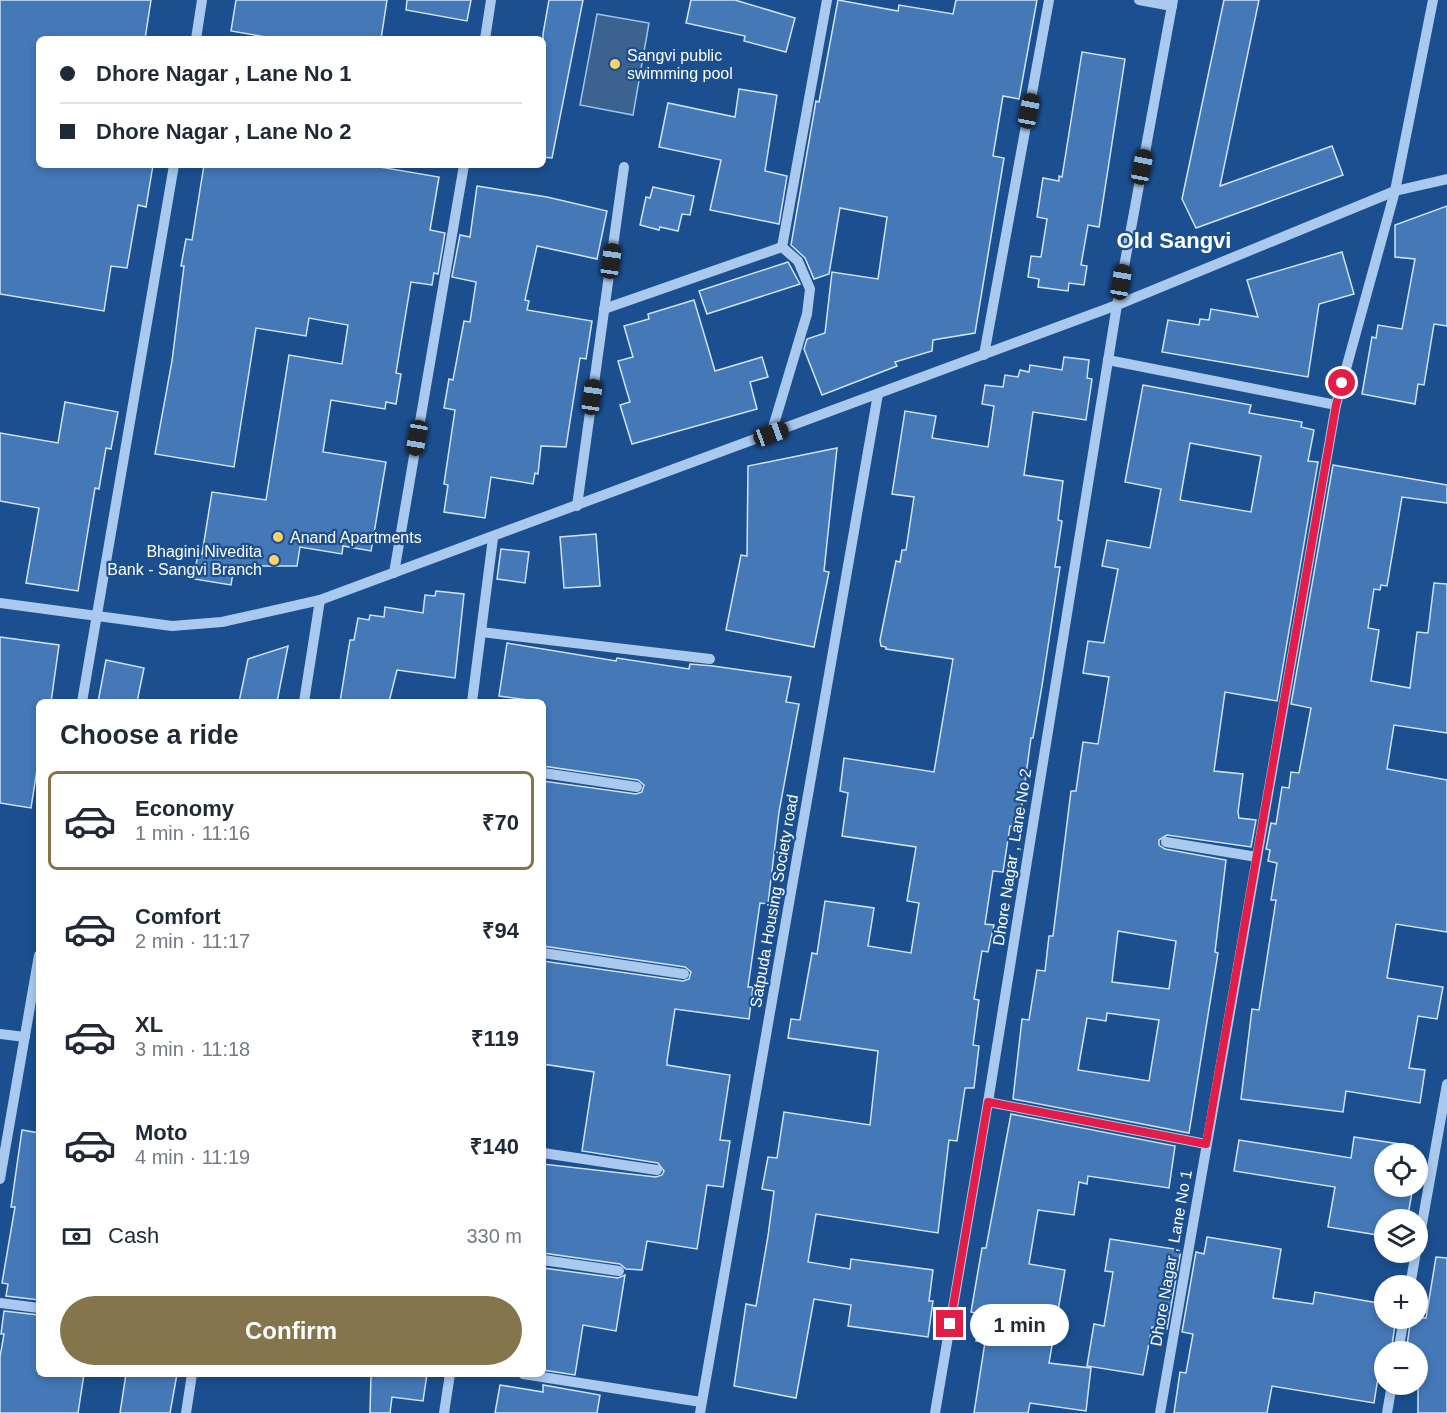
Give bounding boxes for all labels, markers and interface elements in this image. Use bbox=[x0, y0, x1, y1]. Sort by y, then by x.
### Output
place label: Sangvi public swimming pool bbox=[627, 47, 733, 82]
marker: Sangvi public swimming pool bbox=[608, 57, 622, 71]
text: Dhore Nagar , Lane No 1 bbox=[96, 61, 352, 86]
car bbox=[1017, 92, 1041, 130]
text: Dhore Nagar , Lane No 2 bbox=[96, 119, 352, 144]
car bbox=[1130, 148, 1154, 186]
district label: Old Sangvi bbox=[1117, 228, 1231, 253]
car bbox=[600, 242, 622, 280]
car bbox=[1109, 263, 1133, 301]
route start bbox=[1328, 369, 1355, 396]
car bbox=[581, 378, 603, 416]
car bbox=[405, 419, 429, 457]
car bbox=[751, 419, 791, 449]
place label: Anand Apartments bbox=[290, 529, 422, 546]
marker: Anand Apartments bbox=[271, 530, 285, 544]
place label: Bhagini Nivedita Bank - Sangvi Branch bbox=[107, 543, 262, 578]
marker: Bhagini Nivedita Bank - Sangvi Branch bbox=[267, 553, 281, 567]
text: Choose a ride bbox=[60, 720, 239, 750]
street label: Dhore Nagar , Lane No 2 bbox=[990, 767, 1034, 947]
street label: Satpuda Housing Society road bbox=[747, 793, 801, 1009]
icon: car bbox=[63, 794, 117, 848]
text: Economy bbox=[135, 796, 234, 821]
text: ₹70 bbox=[482, 810, 519, 835]
text: 1 min · 11:16 bbox=[135, 822, 250, 844]
icon: car bbox=[63, 902, 117, 956]
text: Comfort bbox=[135, 904, 221, 929]
text: ₹94 bbox=[482, 918, 519, 943]
text: 2 min · 11:17 bbox=[135, 930, 250, 952]
icon: car bbox=[63, 1010, 117, 1064]
text: XL bbox=[135, 1012, 163, 1037]
text: ₹119 bbox=[471, 1026, 519, 1051]
text: 3 min · 11:18 bbox=[135, 1038, 250, 1060]
icon: car bbox=[63, 1118, 117, 1172]
text: Moto bbox=[135, 1120, 188, 1145]
text: ₹140 bbox=[470, 1134, 519, 1159]
map controls bbox=[1374, 1143, 1428, 1395]
button: locate bbox=[1374, 1143, 1428, 1197]
text: 4 min · 11:19 bbox=[135, 1146, 250, 1168]
street label: Dhore Nagar , Lane No 1 bbox=[1147, 1168, 1195, 1348]
button: layers bbox=[1374, 1209, 1428, 1263]
icon: cash bbox=[60, 1220, 93, 1253]
text: Cash bbox=[108, 1223, 159, 1248]
text: 330 m bbox=[466, 1225, 522, 1247]
button: + bbox=[1374, 1275, 1428, 1329]
button: Confirm bbox=[60, 1296, 522, 1365]
callout: 1 min bbox=[971, 1303, 1070, 1345]
route end bbox=[936, 1310, 963, 1337]
text: 1 min bbox=[993, 1314, 1046, 1336]
button: − bbox=[1374, 1341, 1428, 1395]

